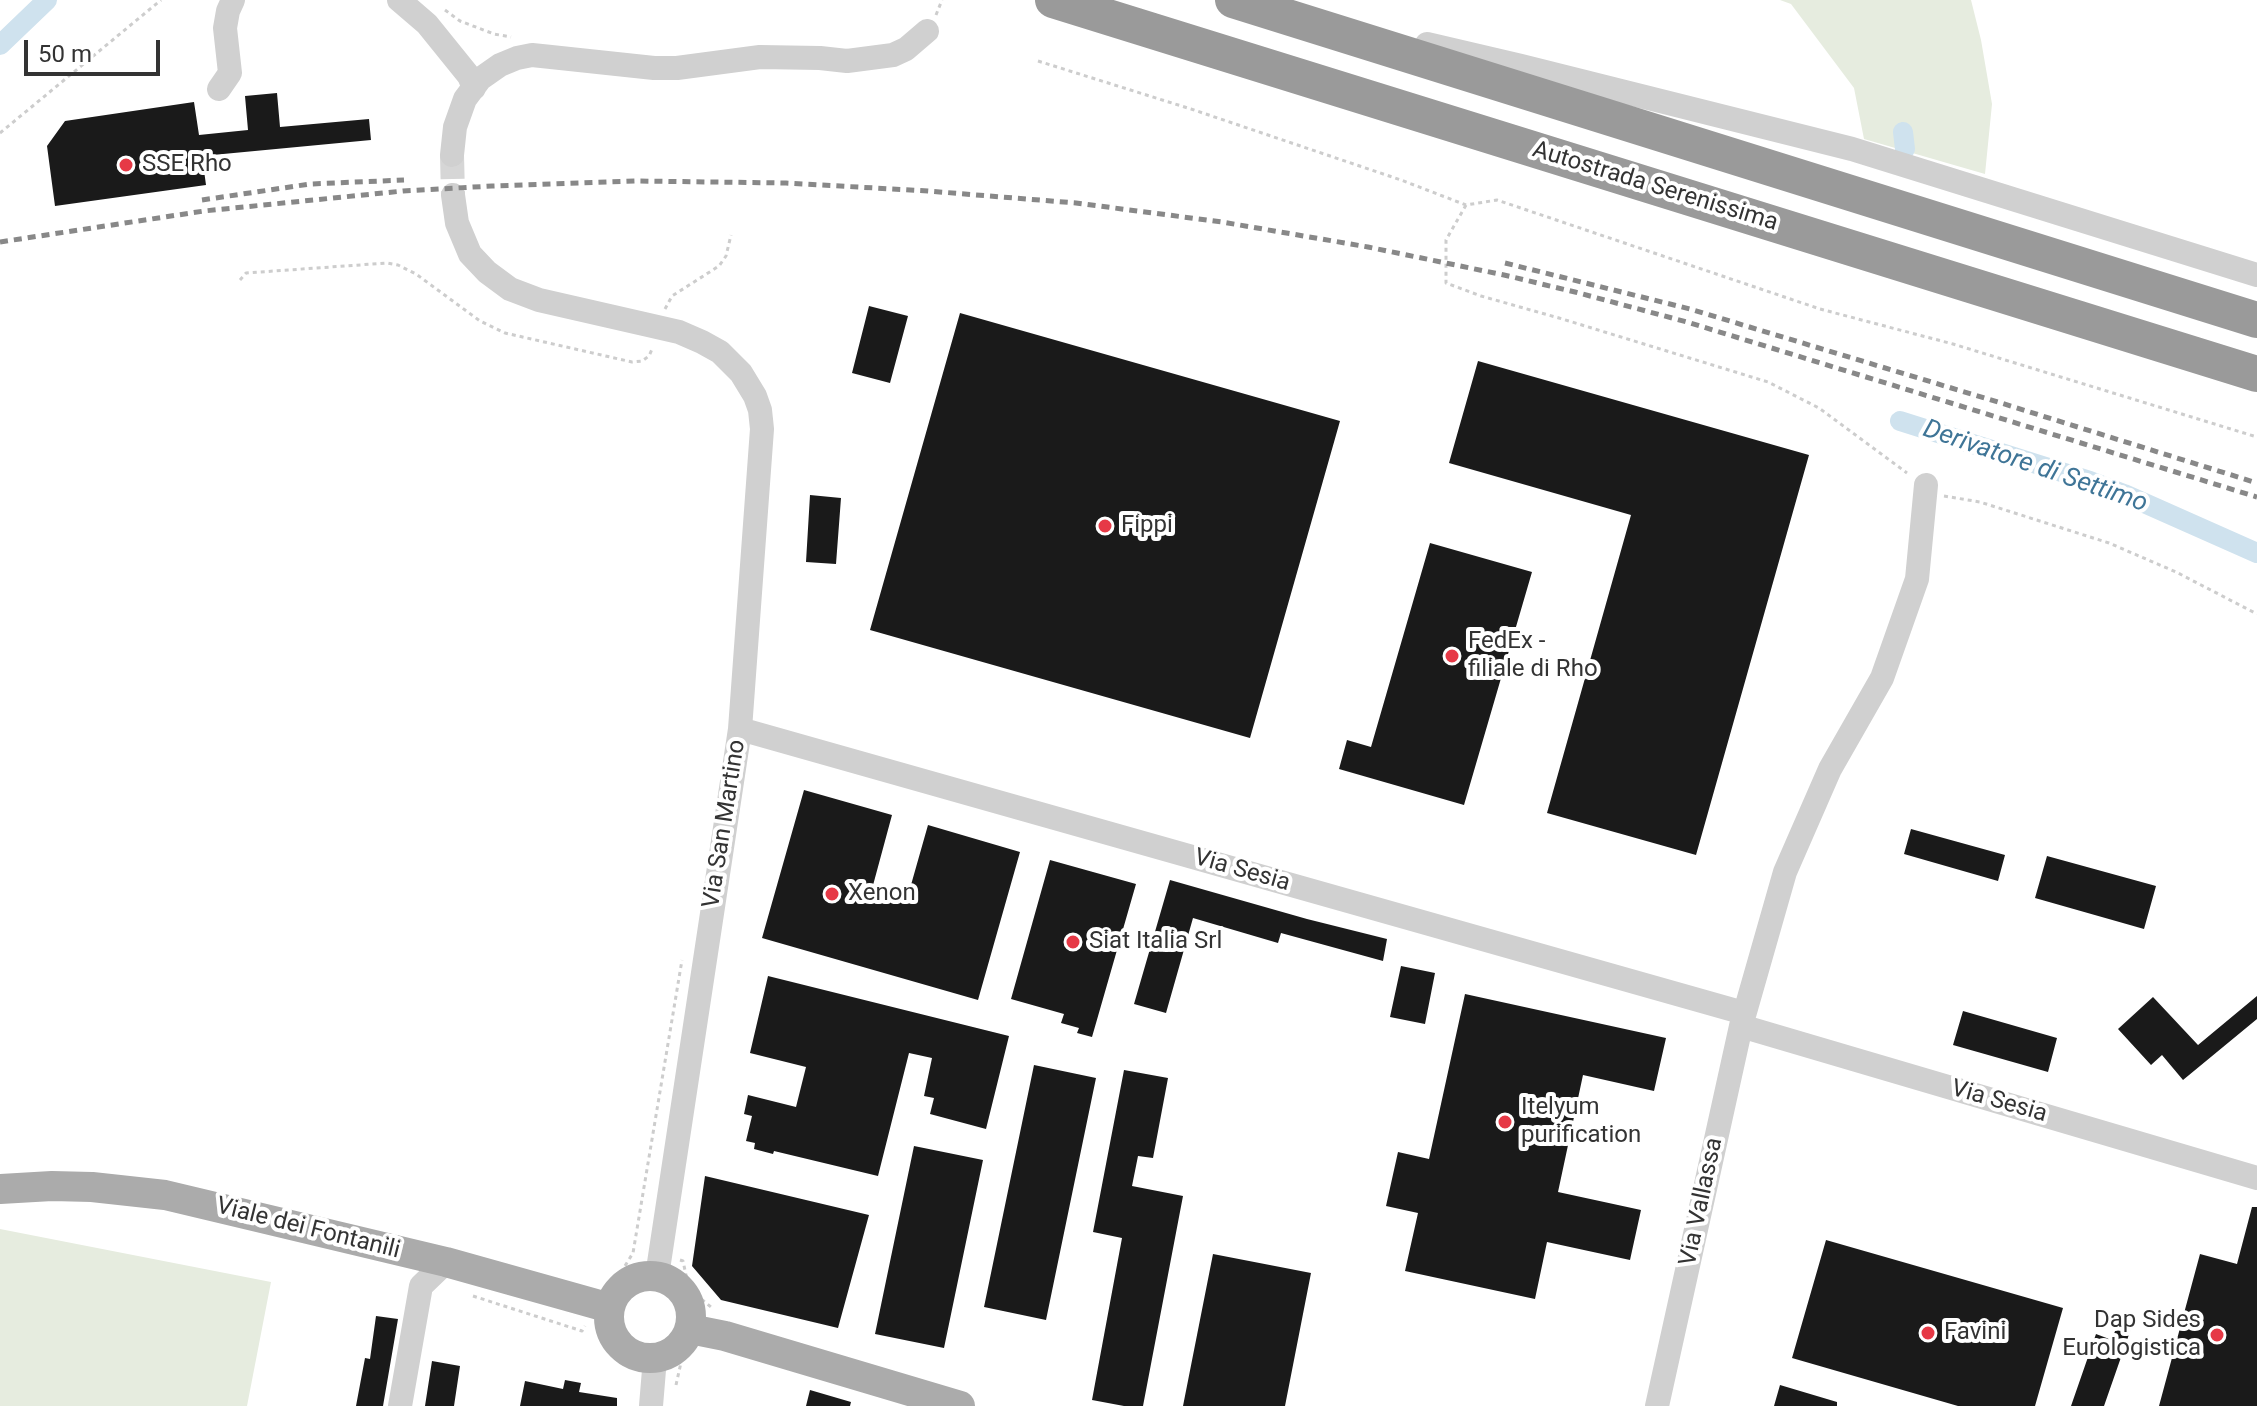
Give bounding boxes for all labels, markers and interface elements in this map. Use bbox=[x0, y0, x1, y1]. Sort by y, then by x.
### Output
scale bar bbox=[28, 24, 164, 74]
text: 50 m bbox=[38, 40, 92, 68]
street label: Autostrada Serenissima bbox=[1529, 136, 1781, 238]
place label: SSE Rho bbox=[142, 151, 232, 179]
marker: SSE Rho bbox=[117, 156, 135, 174]
water label: Derivatore di Settimo bbox=[1919, 414, 2151, 520]
place label: Fippi bbox=[1121, 512, 1173, 540]
marker: Fippi bbox=[1096, 517, 1114, 535]
place label: FedEx - filiale di Rho bbox=[1468, 628, 1598, 684]
marker: FedEx - filiale di Rho bbox=[1443, 647, 1461, 665]
street label: Via San Martino bbox=[697, 738, 753, 910]
street label: Via Sesia bbox=[1191, 844, 1293, 898]
place label: Xenon bbox=[848, 880, 916, 908]
marker: Xenon bbox=[823, 885, 841, 903]
place label: Siat Italia Srl bbox=[1089, 928, 1222, 956]
marker: Siat Italia Srl bbox=[1064, 933, 1082, 951]
street label: Via Sesia bbox=[1948, 1075, 2050, 1129]
place label: Itelyum purification bbox=[1521, 1094, 1641, 1150]
marker: Itelyum purification bbox=[1496, 1113, 1514, 1131]
street label: Via Vallassa bbox=[1674, 1135, 1730, 1269]
street label: Viale dei Fontanili bbox=[213, 1192, 403, 1266]
place label: Dap Sides Eurologistica bbox=[2062, 1307, 2201, 1363]
place label: Favini bbox=[1944, 1319, 2006, 1347]
marker: Favini bbox=[1919, 1324, 1937, 1342]
marker: Dap Sides Eurologistica bbox=[2208, 1326, 2226, 1344]

